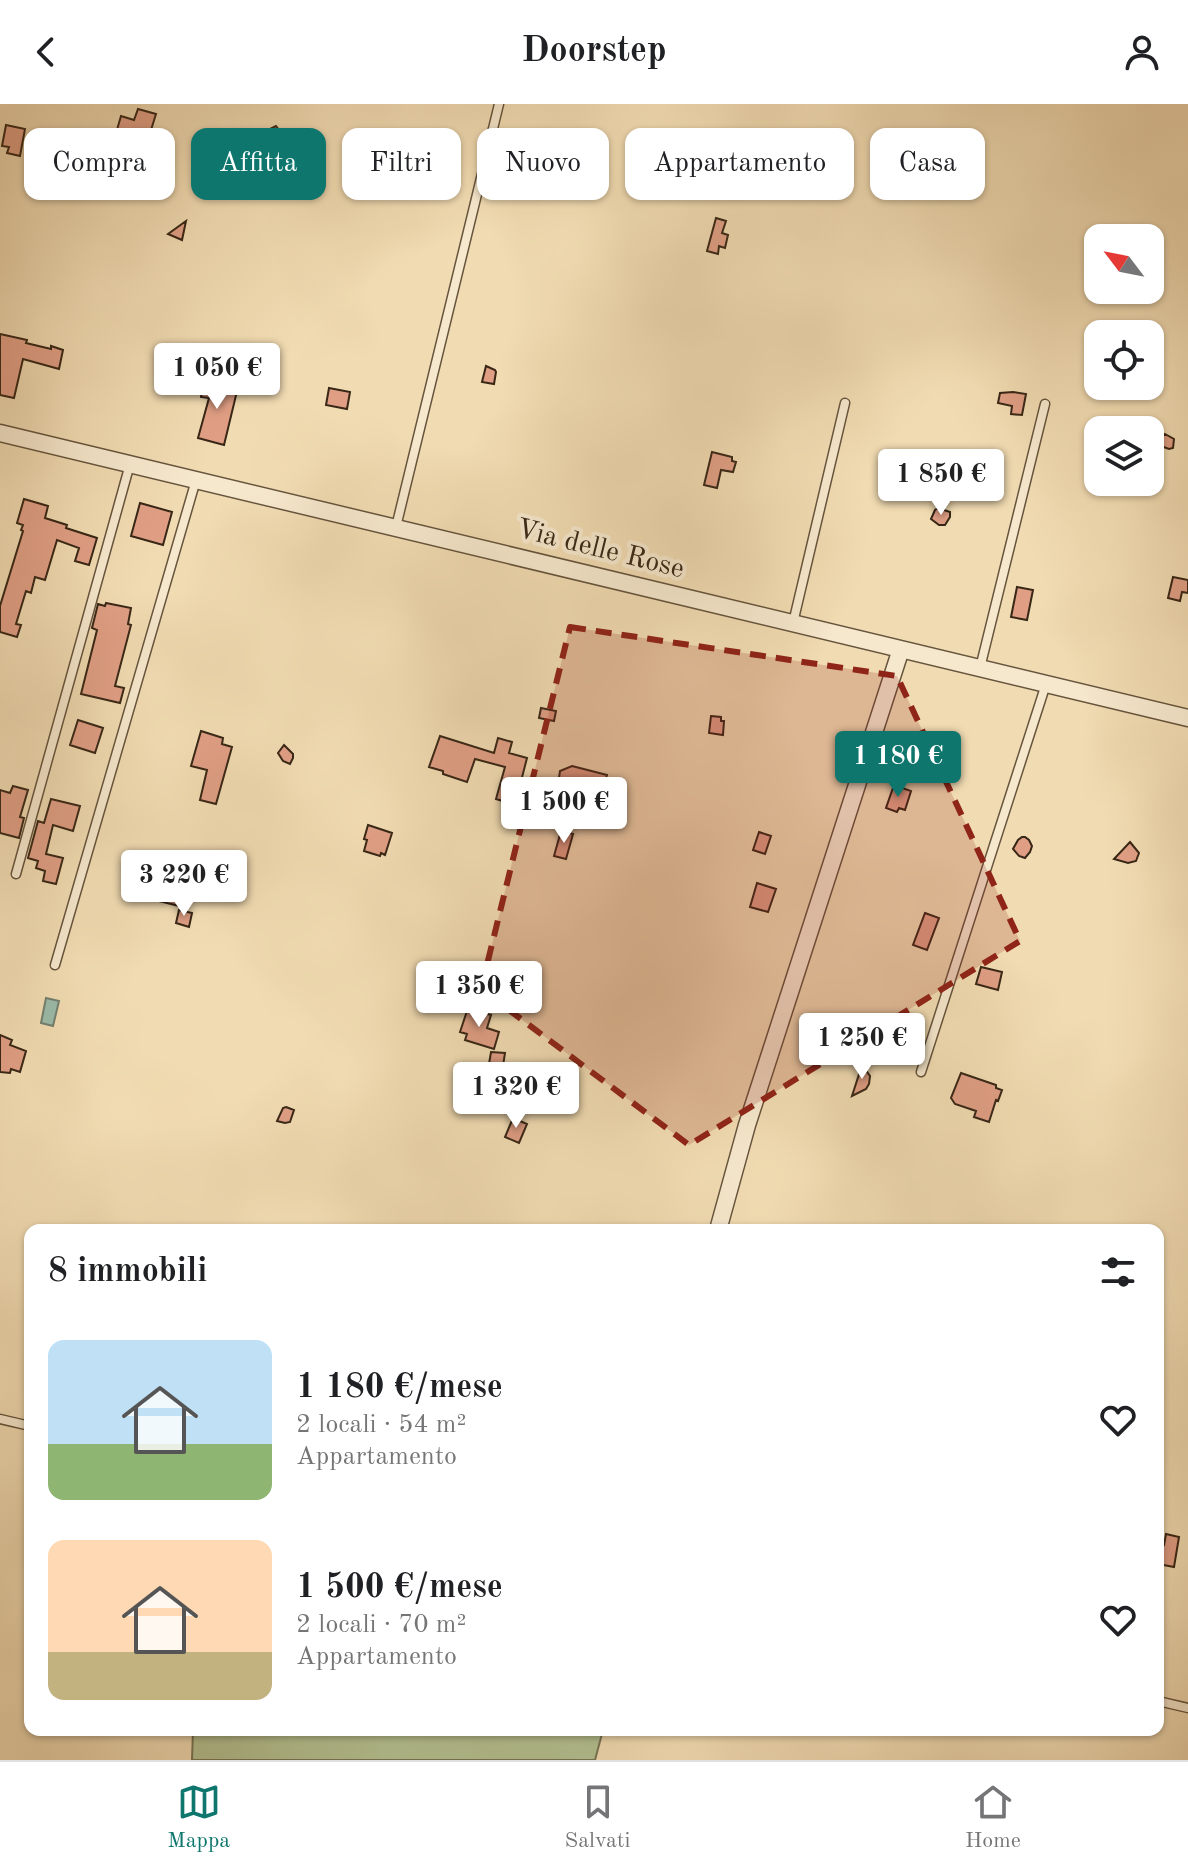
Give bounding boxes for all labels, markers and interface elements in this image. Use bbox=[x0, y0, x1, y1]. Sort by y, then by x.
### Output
icon: back bbox=[24, 30, 68, 74]
icon: person bbox=[1120, 30, 1164, 74]
text: Doorstep bbox=[521, 34, 667, 70]
chip: Compra bbox=[24, 128, 175, 200]
chip: Affitta bbox=[191, 128, 326, 200]
chip: Filtri bbox=[342, 128, 461, 200]
chip: Nuovo bbox=[477, 128, 609, 200]
chip: Appartamento bbox=[625, 128, 854, 200]
chip: Casa bbox=[870, 128, 985, 200]
north arrow bbox=[1084, 224, 1164, 304]
map controls bbox=[1084, 224, 1164, 496]
button: locate bbox=[1084, 320, 1164, 400]
pin: 1 050 € bbox=[143, 343, 291, 411]
text: 1 050 € bbox=[172, 356, 262, 382]
button: layers bbox=[1084, 416, 1164, 496]
pin: 1 850 € bbox=[867, 449, 1015, 517]
text: 1 850 € bbox=[896, 462, 986, 488]
street label: Via delle Rose bbox=[513, 516, 687, 584]
pin: 1 180 € bbox=[824, 731, 972, 799]
text: 1 180 € bbox=[853, 744, 943, 770]
pin: 1 500 € bbox=[490, 777, 638, 845]
text: 1 500 € bbox=[519, 790, 609, 816]
pin: 3 220 € bbox=[110, 850, 258, 918]
text: 3 220 € bbox=[139, 863, 229, 889]
pin: 1 350 € bbox=[405, 961, 553, 1029]
text: 1 350 € bbox=[434, 974, 524, 1000]
pin: 1 250 € bbox=[788, 1013, 936, 1081]
text: 1 250 € bbox=[817, 1026, 907, 1052]
pin: 1 320 € bbox=[442, 1062, 590, 1130]
text: 1 320 € bbox=[471, 1075, 561, 1101]
icon: filters bbox=[1096, 1250, 1140, 1294]
text: 8 immobili bbox=[48, 1255, 207, 1289]
text: 1 180 €/mese bbox=[296, 1371, 503, 1405]
icon: home bbox=[112, 1372, 208, 1468]
icon: heart bbox=[1096, 1398, 1140, 1442]
text: 2 locali · 54 m² bbox=[296, 1412, 466, 1438]
text: Appartamento bbox=[296, 1444, 457, 1470]
text: 1 500 €/mese bbox=[296, 1571, 503, 1605]
icon: home bbox=[112, 1572, 208, 1668]
icon: heart bbox=[1096, 1598, 1140, 1642]
text: 2 locali · 70 m² bbox=[296, 1612, 466, 1638]
text: Appartamento bbox=[296, 1644, 457, 1670]
tab: Mappa bbox=[167, 1780, 230, 1855]
tab: Salvati bbox=[565, 1780, 631, 1855]
tab: Home bbox=[965, 1780, 1021, 1855]

